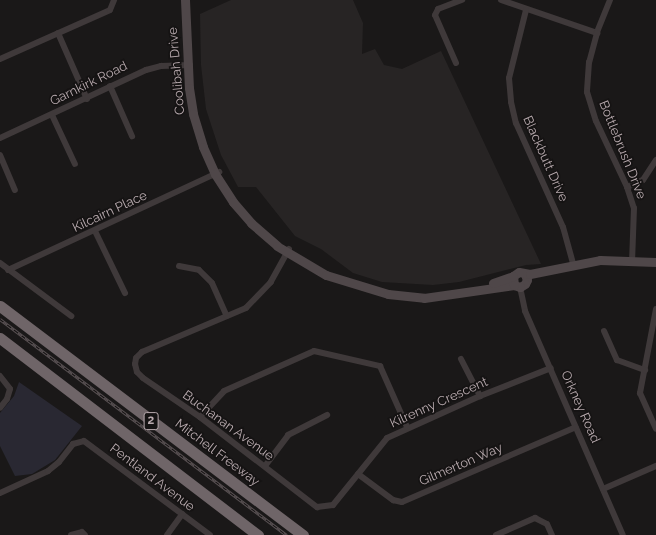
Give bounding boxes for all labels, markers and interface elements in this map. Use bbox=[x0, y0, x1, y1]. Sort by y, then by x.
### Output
street label: Coolibah Drive bbox=[165, 27, 189, 115]
street label: Garnkirk Road bbox=[48, 59, 130, 109]
street label: Bottlebrush Drive bbox=[595, 99, 649, 201]
street label: Blackbutt Drive bbox=[519, 114, 571, 204]
street label: Kilcairn Place bbox=[70, 188, 150, 236]
street label: Orkney Road bbox=[557, 368, 603, 446]
street label: Kilrenny Crescent bbox=[387, 374, 491, 432]
street label: Buchanan Avenue bbox=[179, 388, 277, 464]
road number: 2 bbox=[143, 411, 159, 431]
street label: Mitchell Freeway bbox=[172, 416, 262, 490]
street label: Gilmerton Way bbox=[417, 440, 505, 490]
street label: Pentland Avenue bbox=[106, 441, 198, 515]

